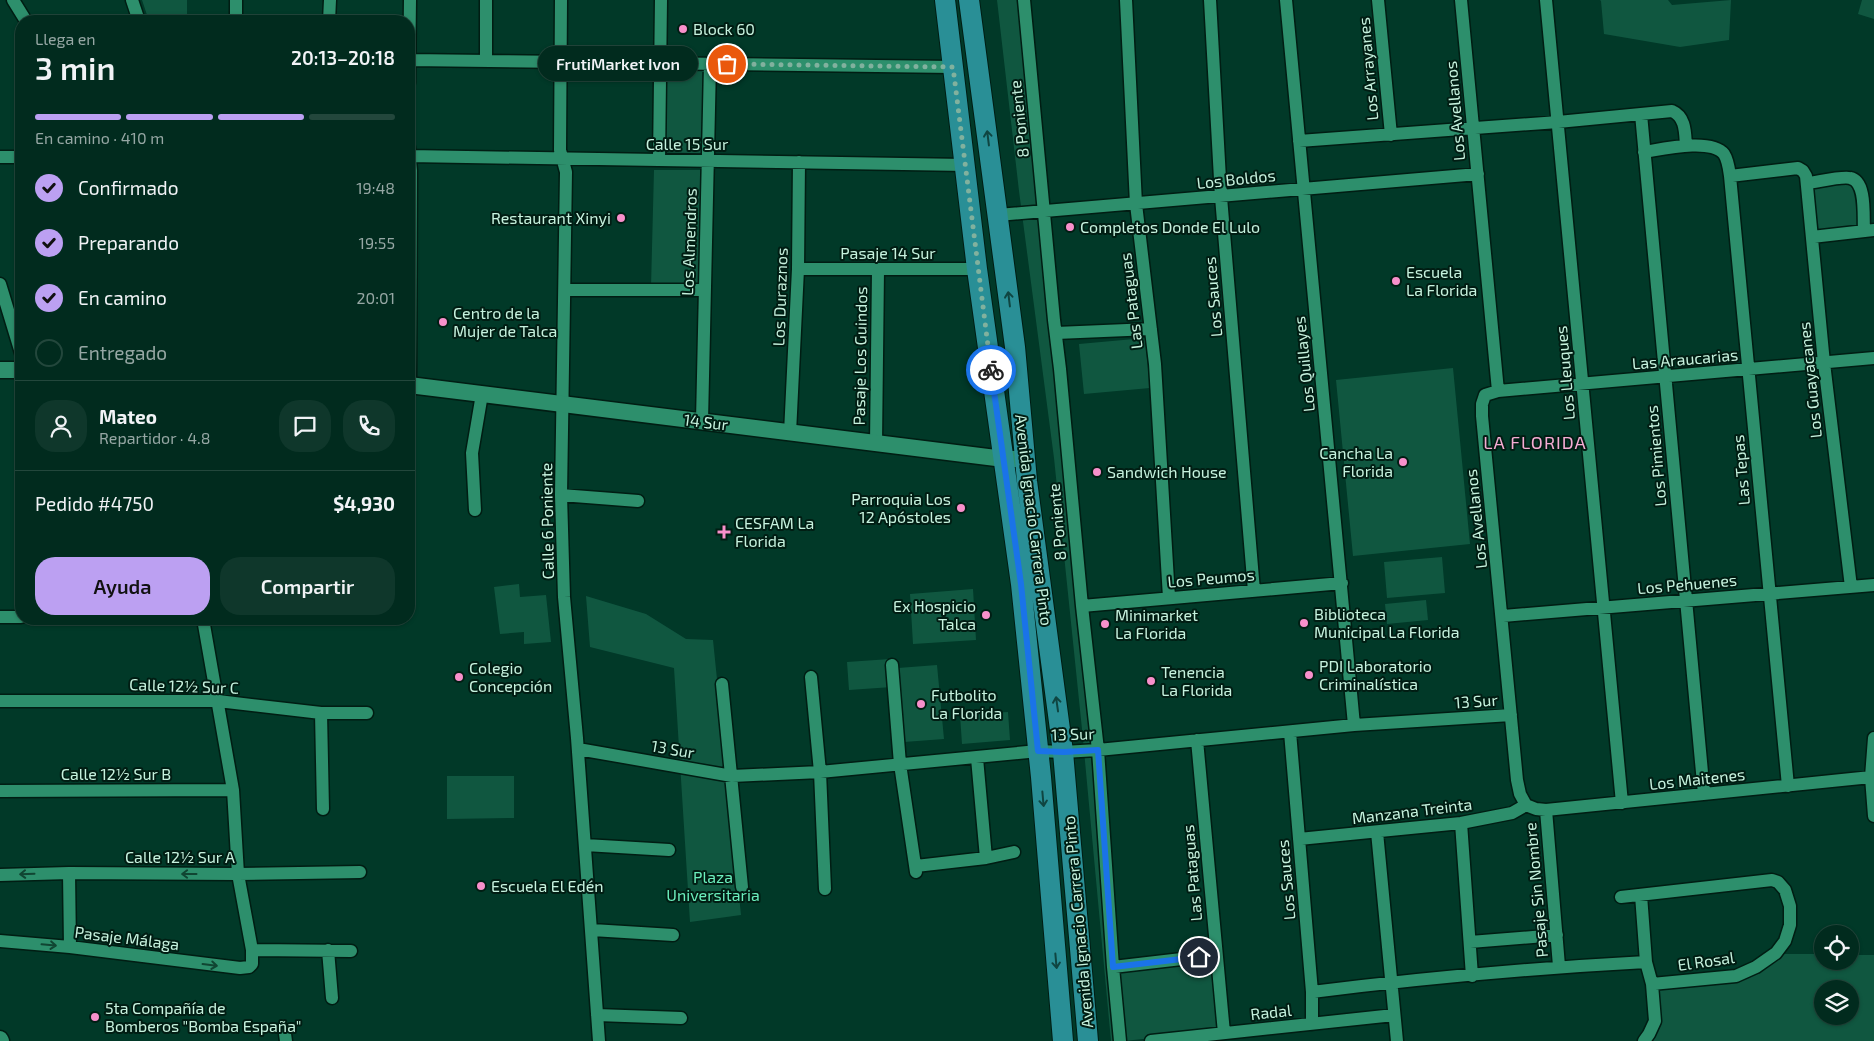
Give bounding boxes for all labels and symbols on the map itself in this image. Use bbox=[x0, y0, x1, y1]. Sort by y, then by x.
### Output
street label: Los Arrayanes bbox=[1354, 17, 1381, 121]
place label: Block 60 bbox=[693, 19, 755, 38]
marker: Block 60 bbox=[677, 23, 689, 35]
pin bbox=[706, 43, 748, 85]
callout: FrutiMarket Ivon bbox=[537, 46, 697, 82]
street label: Los Avellanos bbox=[1441, 60, 1468, 162]
street label: 8 Poniente bbox=[1005, 79, 1032, 159]
one-way arrow bbox=[983, 130, 993, 146]
street label: Calle 15 Sur bbox=[646, 134, 729, 153]
street label: Los Boldos bbox=[1196, 165, 1276, 192]
street label: Los Almendros bbox=[677, 188, 700, 296]
place label: Restaurant Xinyi bbox=[491, 208, 611, 227]
marker: Restaurant Xinyi bbox=[615, 212, 627, 224]
place label: Completos Donde El Lulo bbox=[1080, 217, 1260, 236]
marker: Completos Donde El Lulo bbox=[1064, 221, 1076, 233]
street label: Pasaje 14 Sur bbox=[840, 243, 936, 263]
street label: Los Duraznos bbox=[768, 247, 791, 347]
street label: Las Pataguas bbox=[1115, 252, 1146, 350]
street label: Los Sauces bbox=[1200, 256, 1225, 338]
place label: Escuela La Florida bbox=[1406, 262, 1477, 299]
marker: Escuela La Florida bbox=[1390, 275, 1402, 287]
street label: Pasaje Los Guindos bbox=[849, 286, 871, 426]
one-way arrow bbox=[1003, 291, 1013, 307]
place label: Centro de la Mujer de Talca bbox=[453, 303, 557, 341]
street label: Los Quillayes bbox=[1289, 315, 1319, 413]
marker: Centro de la Mujer de Talca bbox=[437, 316, 449, 328]
street label: Los Guayacanes bbox=[1794, 321, 1825, 439]
street label: Los Lleuques bbox=[1551, 325, 1578, 421]
street label: Las Araucarias bbox=[1631, 344, 1739, 373]
courier bbox=[966, 345, 1016, 395]
street label: Los Pimientos bbox=[1642, 405, 1669, 507]
street label: 14 Sur bbox=[683, 409, 730, 434]
street label: Avenida Ignacio Carrera Pinto bbox=[1012, 413, 1057, 627]
district label: LA FLORIDA bbox=[1483, 431, 1587, 453]
street label: Las Tepas bbox=[1728, 434, 1753, 506]
place label: Cancha La Florida bbox=[1319, 443, 1393, 480]
marker: Cancha La Florida bbox=[1397, 456, 1409, 468]
place label: Sandwich House bbox=[1107, 462, 1227, 481]
street label: Calle 6 Poniente bbox=[536, 463, 557, 579]
marker: Sandwich House bbox=[1091, 466, 1103, 478]
street label: Los Avellanos bbox=[1461, 468, 1490, 570]
street label: 8 Poniente bbox=[1044, 483, 1069, 562]
place label: Parroquia Los 12 Apóstoles bbox=[851, 489, 951, 526]
marker: Parroquia Los 12 Apóstoles bbox=[955, 502, 967, 514]
place label: CESFAM La Florida bbox=[735, 513, 814, 550]
marker: CESFAM La Florida bbox=[717, 525, 731, 539]
street label: Los Peumos bbox=[1167, 564, 1255, 591]
street label: Los Pehuenes bbox=[1636, 570, 1738, 597]
place label: Ex Hospicio Talca bbox=[893, 596, 976, 633]
place label: Biblioteca Municipal La Florida bbox=[1314, 604, 1460, 641]
place label: Minimarket La Florida bbox=[1115, 605, 1198, 642]
marker: Ex Hospicio Talca bbox=[980, 609, 992, 621]
marker: Biblioteca Municipal La Florida bbox=[1298, 617, 1310, 629]
marker: Minimarket La Florida bbox=[1099, 618, 1111, 630]
place label: PDI Laboratorio Criminalística bbox=[1319, 656, 1432, 693]
place label: Colegio Concepción bbox=[469, 658, 552, 695]
place label: Tenencia La Florida bbox=[1161, 662, 1232, 699]
marker: PDI Laboratorio Criminalística bbox=[1303, 669, 1315, 681]
marker: Colegio Concepción bbox=[453, 671, 465, 683]
street label: Calle 12½ Sur C bbox=[129, 674, 239, 697]
marker: Tenencia La Florida bbox=[1145, 675, 1157, 687]
place label: Futbolito La Florida bbox=[931, 685, 1002, 722]
street label: 13 Sur bbox=[1454, 689, 1499, 711]
one-way arrow bbox=[1052, 696, 1062, 712]
marker: Futbolito La Florida bbox=[915, 698, 927, 710]
street label: 13 Sur bbox=[1051, 723, 1096, 744]
street label: 13 Sur bbox=[650, 735, 697, 762]
street label: Calle 12½ Sur B bbox=[61, 764, 171, 783]
street label: Los Maitenes bbox=[1648, 764, 1746, 793]
one-way arrow bbox=[1038, 791, 1047, 807]
street label: Manzana Treinta bbox=[1351, 794, 1473, 827]
street label: Avenida Ignacio Carrera Pinto bbox=[1059, 815, 1096, 1029]
street label: Pasaje Sin Nombre bbox=[1520, 822, 1552, 958]
street label: Las Pataguas bbox=[1178, 824, 1205, 922]
street label: Los Sauces bbox=[1273, 839, 1298, 921]
street label: Calle 12½ Sur A bbox=[125, 847, 235, 866]
park label: Plaza Universitaria bbox=[666, 867, 760, 904]
one-way arrow bbox=[19, 869, 35, 879]
one-way arrow bbox=[181, 869, 197, 878]
place label: Escuela El Edén bbox=[491, 876, 604, 895]
marker: Escuela El Edén bbox=[475, 880, 487, 892]
street label: Pasaje Málaga bbox=[74, 922, 180, 954]
pin bbox=[1178, 936, 1220, 978]
one-way arrow bbox=[40, 940, 56, 950]
street label: El Rosal bbox=[1676, 947, 1736, 974]
one-way arrow bbox=[1051, 953, 1061, 969]
one-way arrow bbox=[202, 960, 218, 970]
place label: 5ta Compañía de Bomberos "Bomba España" bbox=[105, 998, 301, 1035]
street label: Radal bbox=[1249, 1000, 1293, 1023]
marker: 5ta Compañía de Bomberos "Bomba España" bbox=[89, 1011, 101, 1023]

